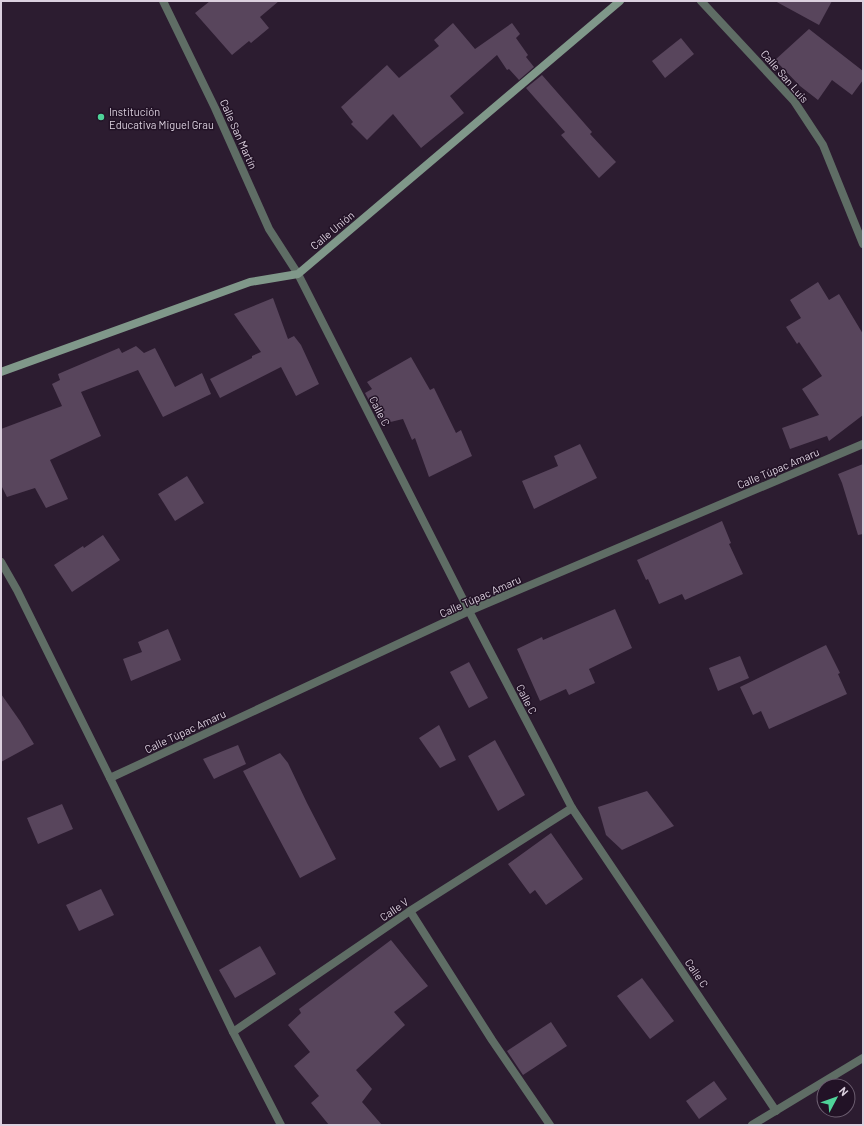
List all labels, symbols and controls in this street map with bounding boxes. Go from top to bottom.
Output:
street label: Calle San Luis [759,47,811,105]
street label: Calle San Martín [218,97,260,171]
place label: Institución Educativa Miguel Grau [109,105,214,131]
marker: Institución Educativa Miguel Grau [96,112,106,122]
street label: Calle Unión [308,208,357,252]
street label: Calle C [367,394,393,428]
street label: Calle Túpac Amaru [735,445,821,491]
street label: Calle Túpac Amaru [437,572,523,620]
street label: Calle C [514,682,540,716]
street label: Calle Túpac Amaru [142,706,228,755]
street label: Calle V [377,894,411,923]
street label: Calle C [683,956,711,990]
north arrow [816,1078,856,1118]
text: N [837,1084,851,1098]

